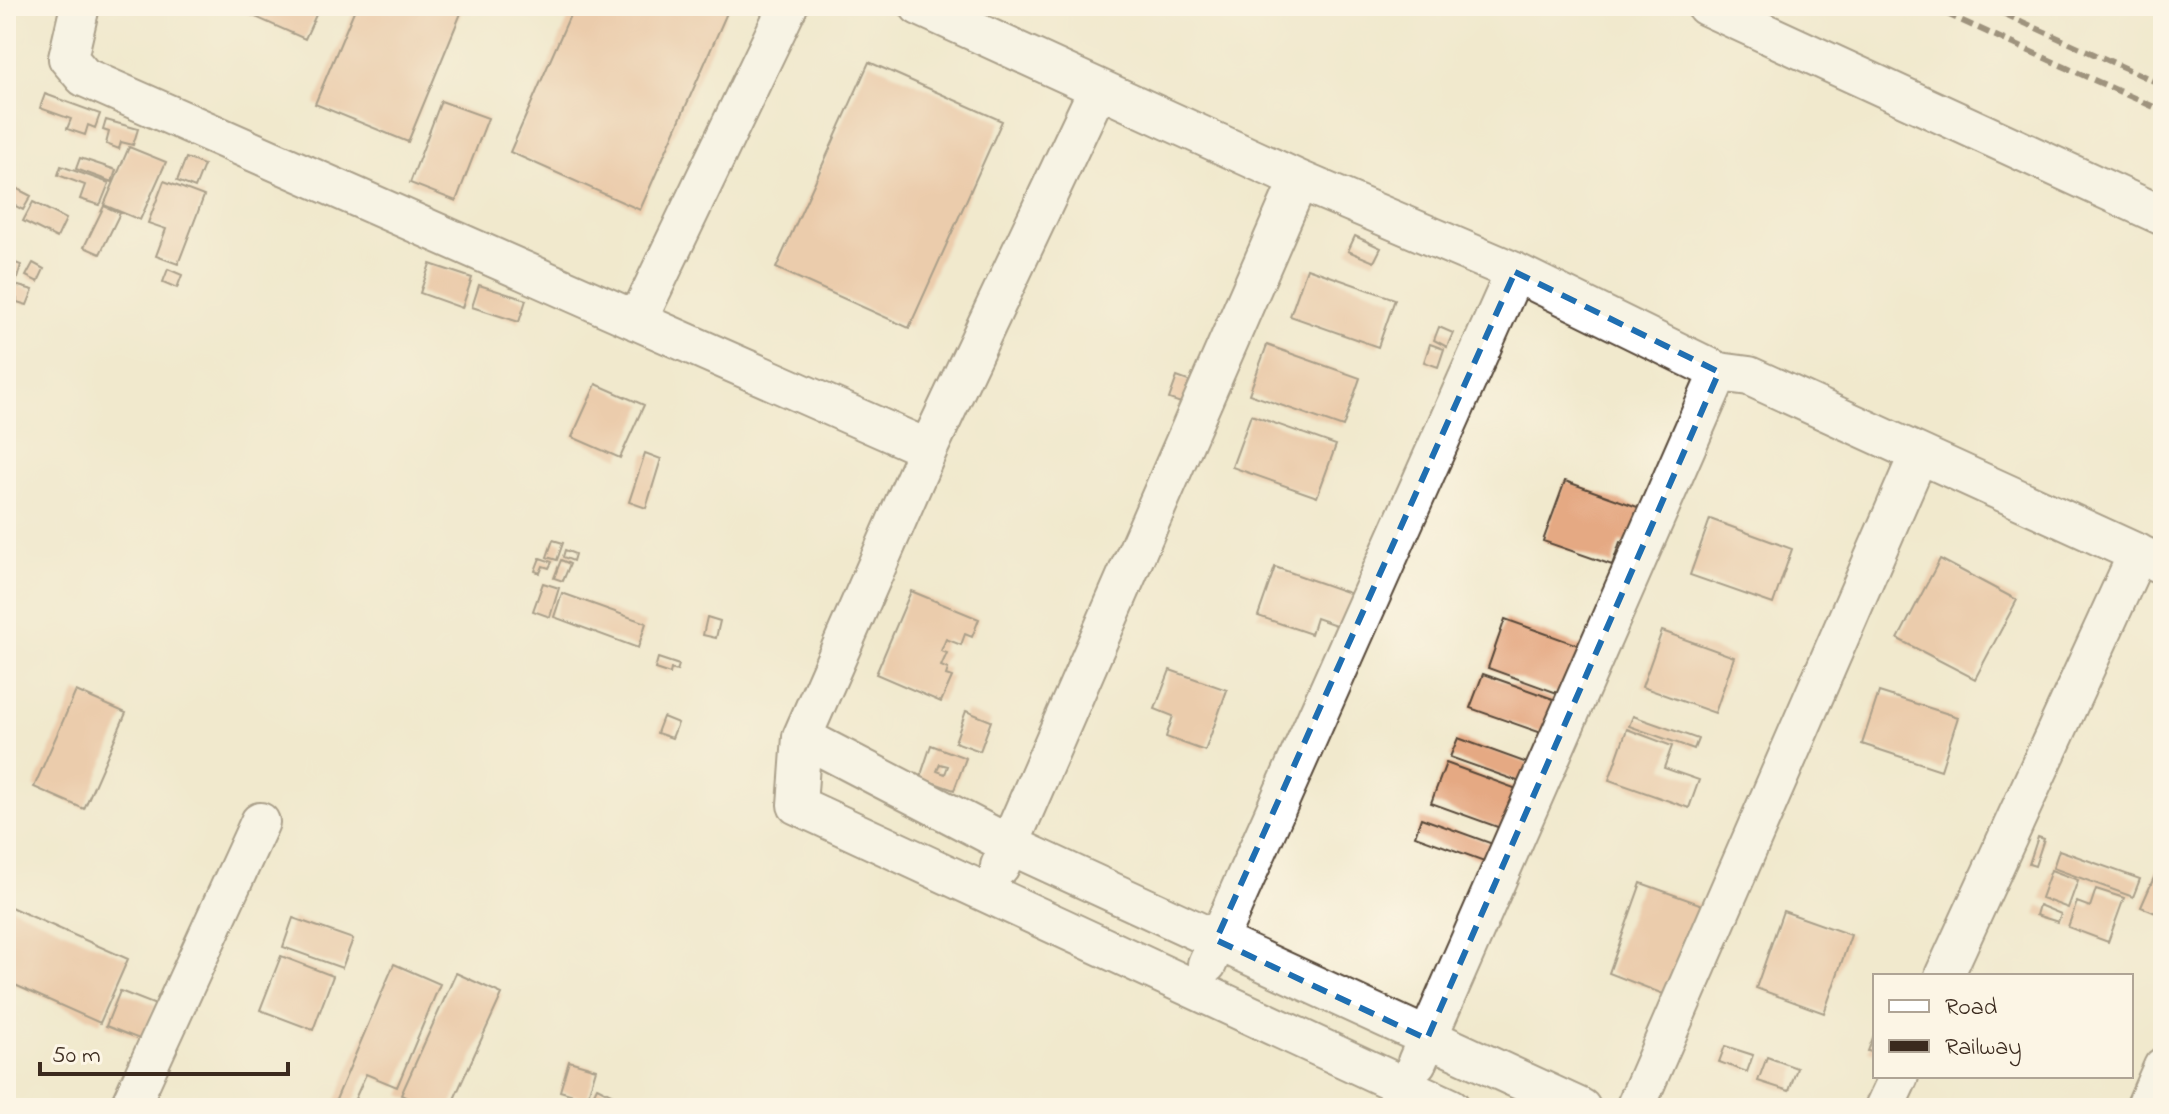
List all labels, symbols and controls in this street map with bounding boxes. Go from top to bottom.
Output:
legend [1873,974,2133,1078]
text: Road [1945,991,1998,1026]
scale bar [40,1026,288,1076]
text: Railway [1945,1031,2022,1067]
text: 50 m [52,1039,101,1074]

